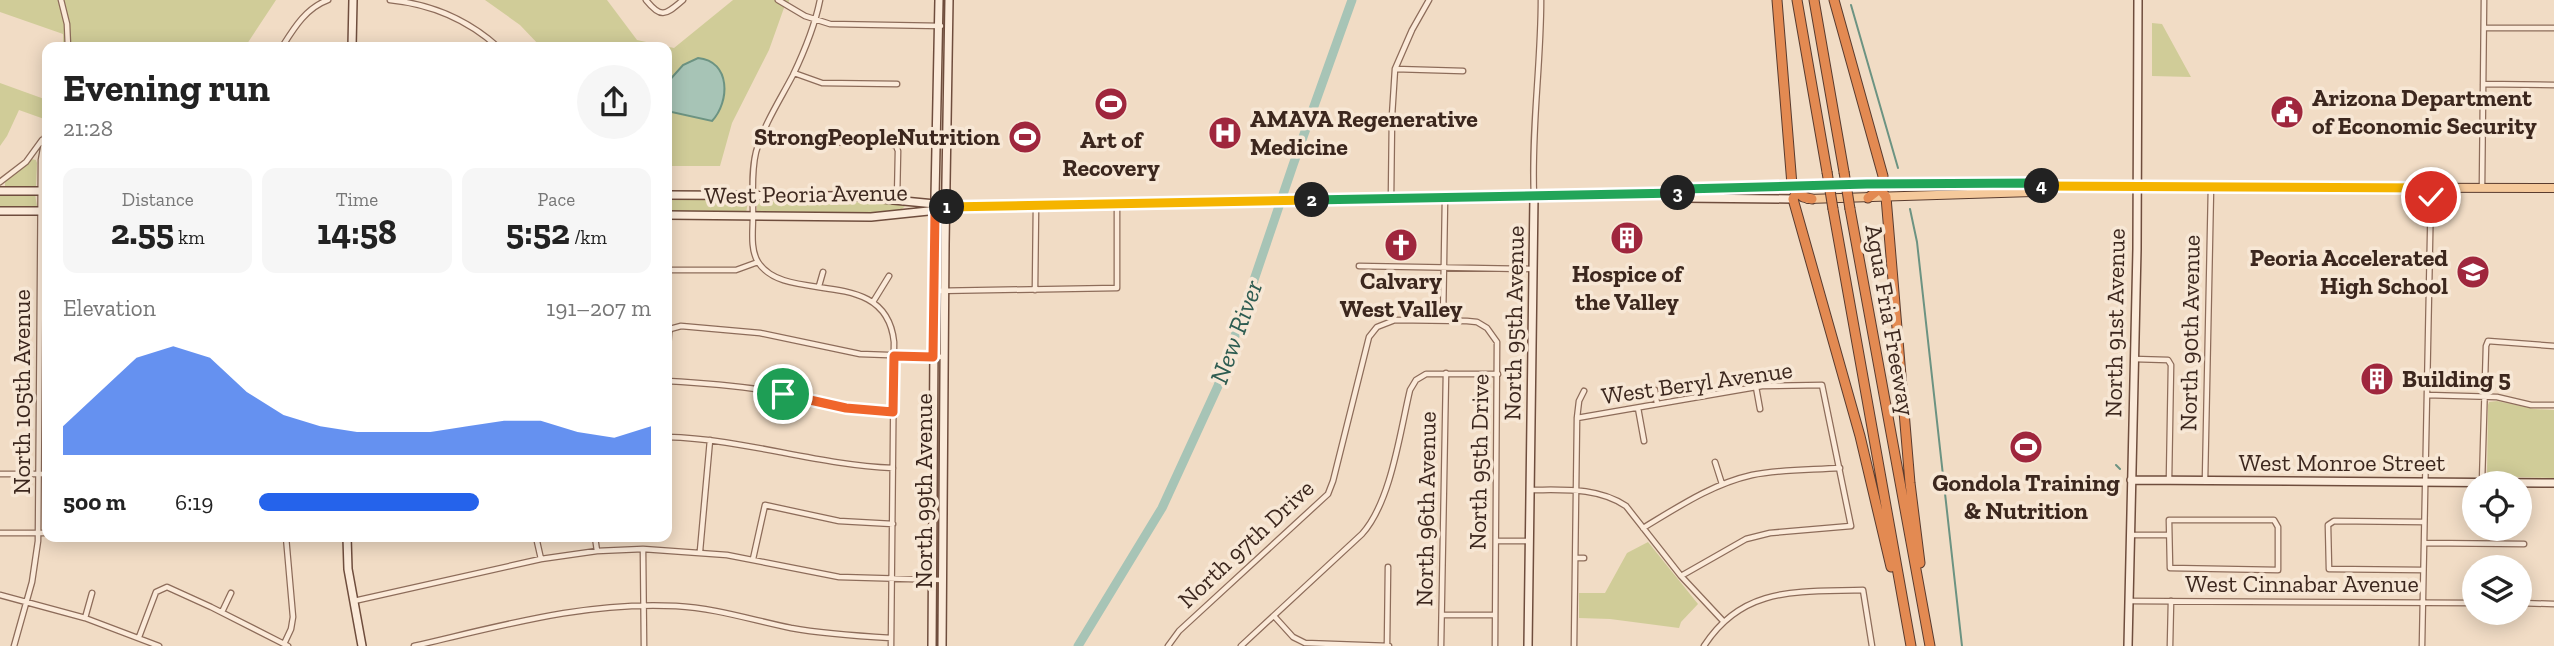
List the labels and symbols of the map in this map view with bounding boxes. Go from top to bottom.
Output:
place label: Arizona Department of Economic Security [2312,83,2537,140]
sports icon: Art of Recovery [1092,85,1130,123]
public building icon: Arizona Department of Economic Security [2268,93,2306,131]
place label: AMAVA Regenerative Medicine [1250,104,1478,161]
hospital icon: AMAVA Regenerative Medicine [1206,114,1244,152]
sports icon: StrongPeopleNutrition [1006,118,1044,156]
place label: StrongPeopleNutrition [754,122,1000,151]
place label: Art of Recovery [1062,125,1160,182]
pin [2401,167,2461,227]
pin: 4 [2024,168,2060,204]
pin: 3 [1660,176,1696,210]
street label: West Peoria Avenue [704,177,908,210]
pin: 2 [1294,182,1330,218]
pin: 1 [930,190,964,224]
building icon: Hospice of the Valley [1608,219,1646,257]
street label: Agua Fria Freeway [1859,222,1922,419]
street label: North 95th Avenue [1497,225,1530,421]
church icon: Calvary West Valley [1382,226,1420,264]
street label: North 91st Avenue [2098,228,2131,418]
street label: North 90th Avenue [2173,234,2206,432]
place label: Peoria Accelerated High School [2250,243,2448,300]
school or university icon: Peoria Accelerated High School [2454,253,2492,291]
place label: Hospice of the Valley [1572,259,1685,316]
place label: Calvary West Valley [1340,266,1463,323]
water label: New River [1203,276,1270,388]
street label: North 105th Avenue [7,289,36,495]
street label: West Beryl Avenue [1600,355,1794,410]
building icon: Building 5 [2358,360,2396,398]
pin [753,364,813,424]
place label: Building 5 [2402,364,2511,393]
street label: North 95th Drive [1462,374,1495,550]
street label: North 99th Avenue [909,393,938,589]
street label: North 96th Avenue [1409,411,1442,607]
sports icon: Gondola Training & Nutrition [2007,428,2045,466]
street label: West Monroe Street [2239,448,2445,477]
place label: Gondola Training & Nutrition [1932,468,2120,525]
street label: North 97th Drive [1172,473,1320,614]
street label: West Cinnabar Avenue [2185,569,2419,598]

